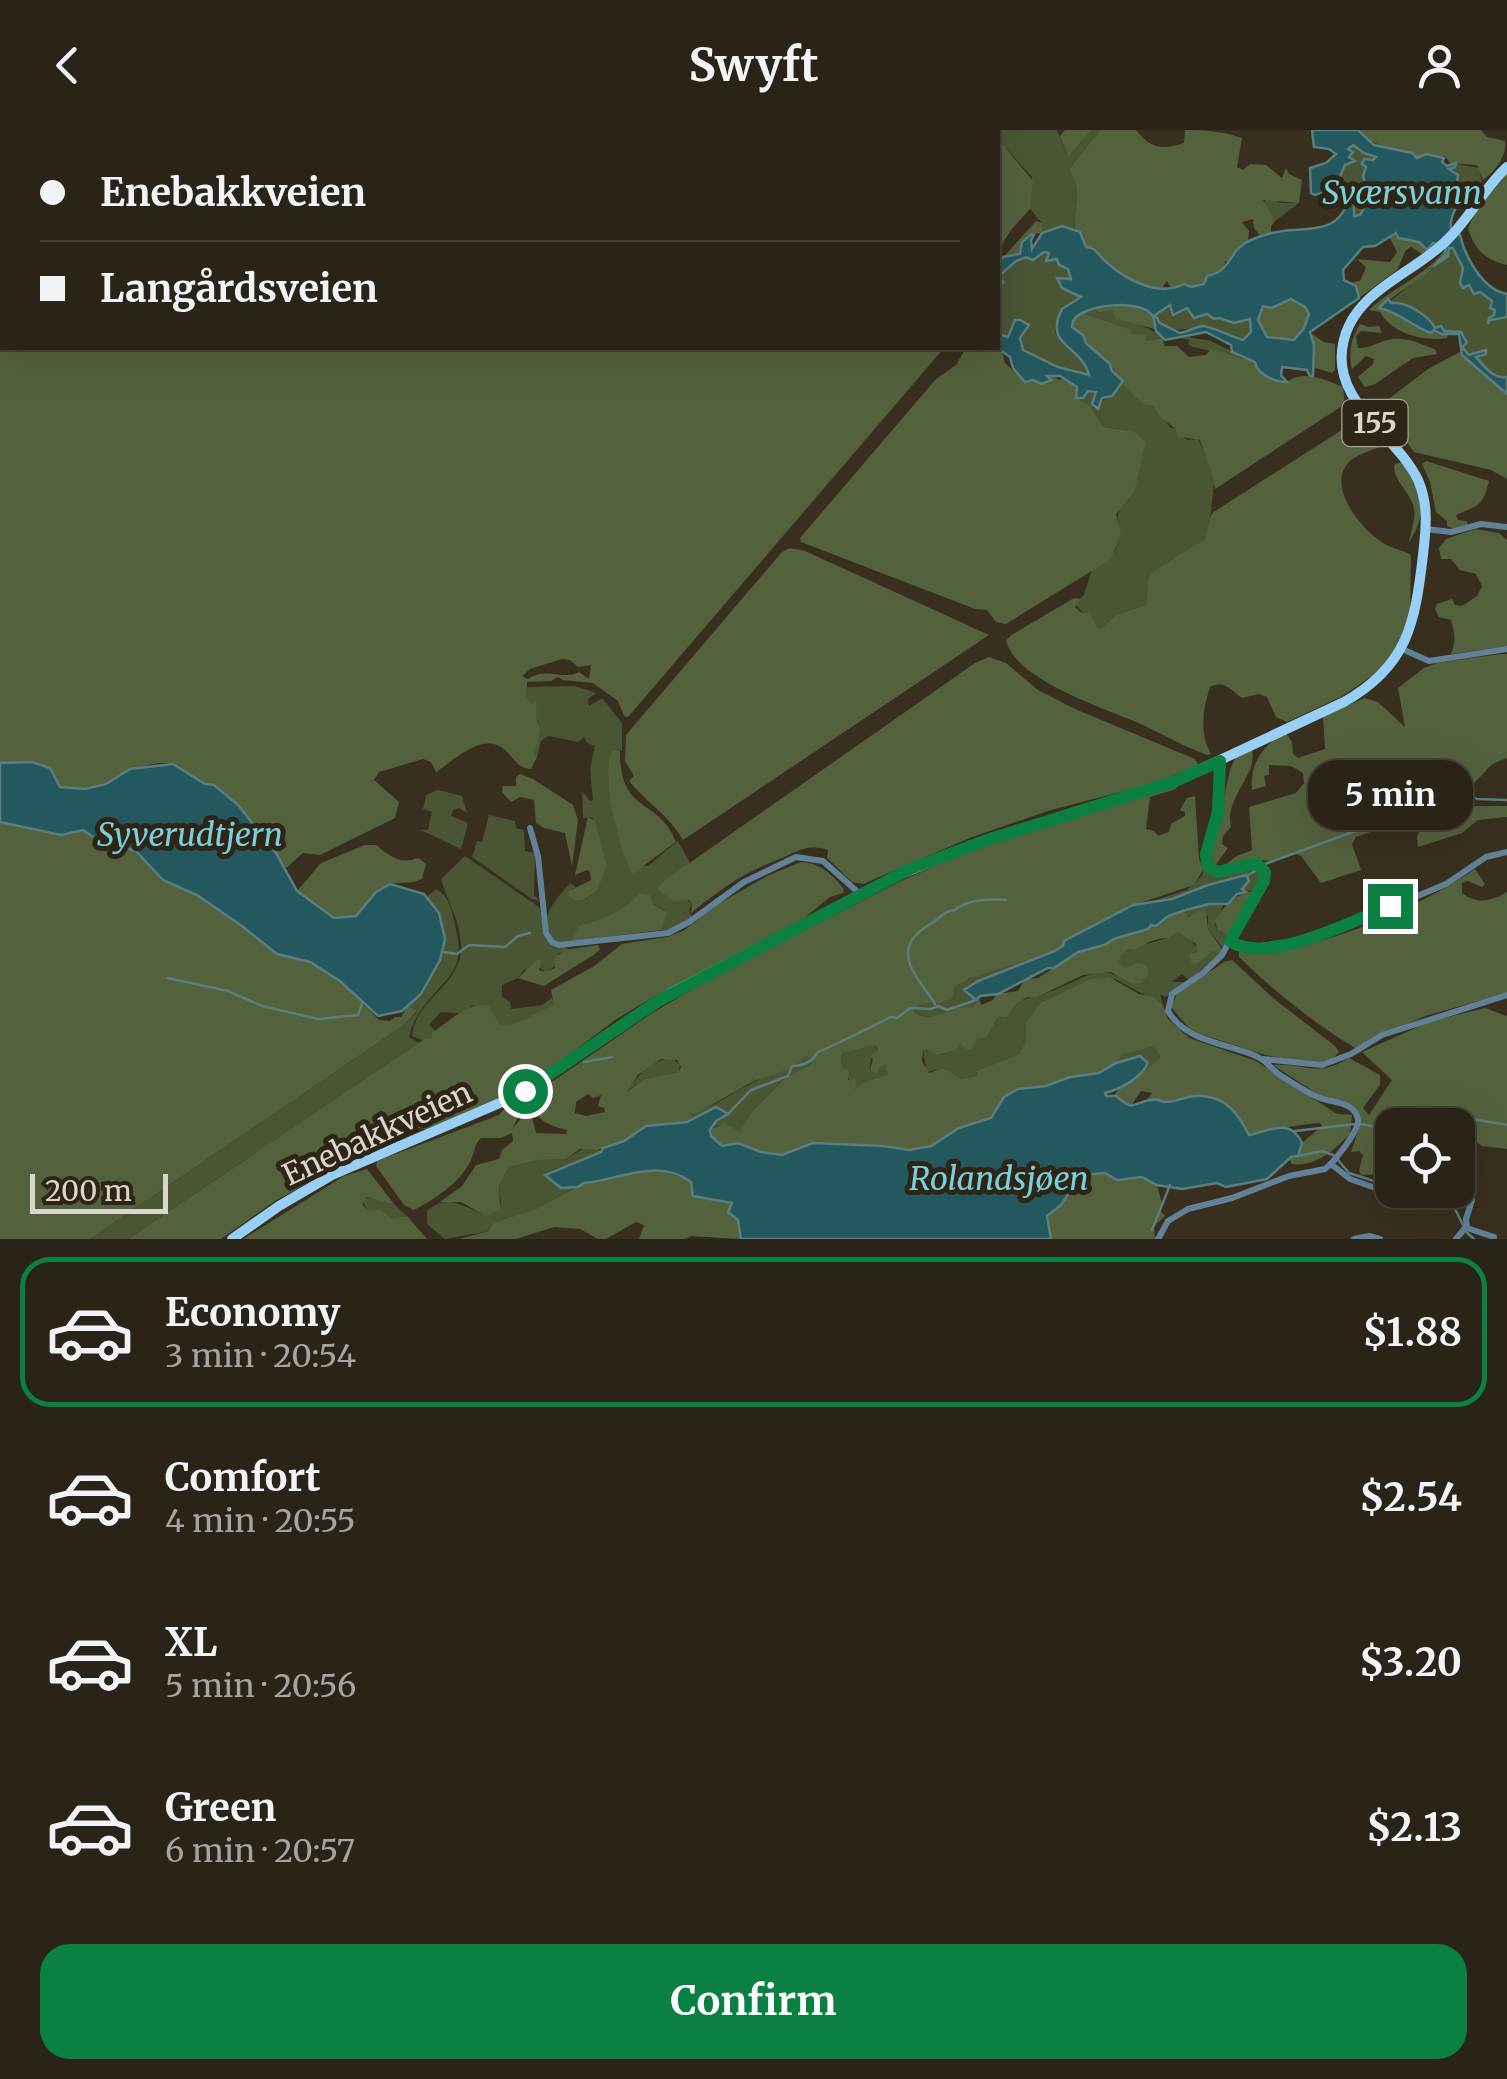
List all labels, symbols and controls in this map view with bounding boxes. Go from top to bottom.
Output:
text: Swyft [688,37,819,93]
icon: back [40,38,95,93]
icon: person [1412,38,1467,93]
text: Enebakkveien [100,169,366,216]
water label: Sværsvann [1322,173,1482,213]
text: Langårdsveien [100,265,378,312]
road number: 155 [1342,400,1408,446]
callout: 5 min [1308,761,1472,831]
text: 5 min [1345,775,1436,815]
water label: Syverudtjern [97,815,283,855]
route end [1368,884,1413,929]
route start [503,1069,548,1114]
street label: Enebakkveien [276,1073,478,1193]
map controls [1375,1108,1475,1208]
button: locate [1375,1108,1475,1208]
water label: Rolandsjøen [909,1159,1089,1199]
scale bar [30,1169,168,1214]
text: 200 m [45,1173,132,1209]
icon: car [45,1287,135,1377]
text: Economy [165,1289,340,1336]
text: $1.88 [1363,1309,1462,1356]
text: 3 min · 20:54 [165,1336,356,1376]
icon: car [45,1452,135,1542]
text: Comfort [165,1454,321,1501]
text: $2.54 [1359,1474,1462,1521]
text: 4 min · 20:55 [165,1501,355,1541]
icon: car [45,1617,135,1707]
text: XL [165,1619,217,1666]
text: $3.20 [1359,1639,1462,1686]
text: 5 min · 20:56 [165,1666,356,1706]
icon: car [45,1782,135,1872]
text: Green [165,1784,276,1831]
text: $2.13 [1366,1804,1462,1851]
text: 6 min · 20:57 [165,1831,355,1871]
button: Confirm [40,1944,1467,2059]

